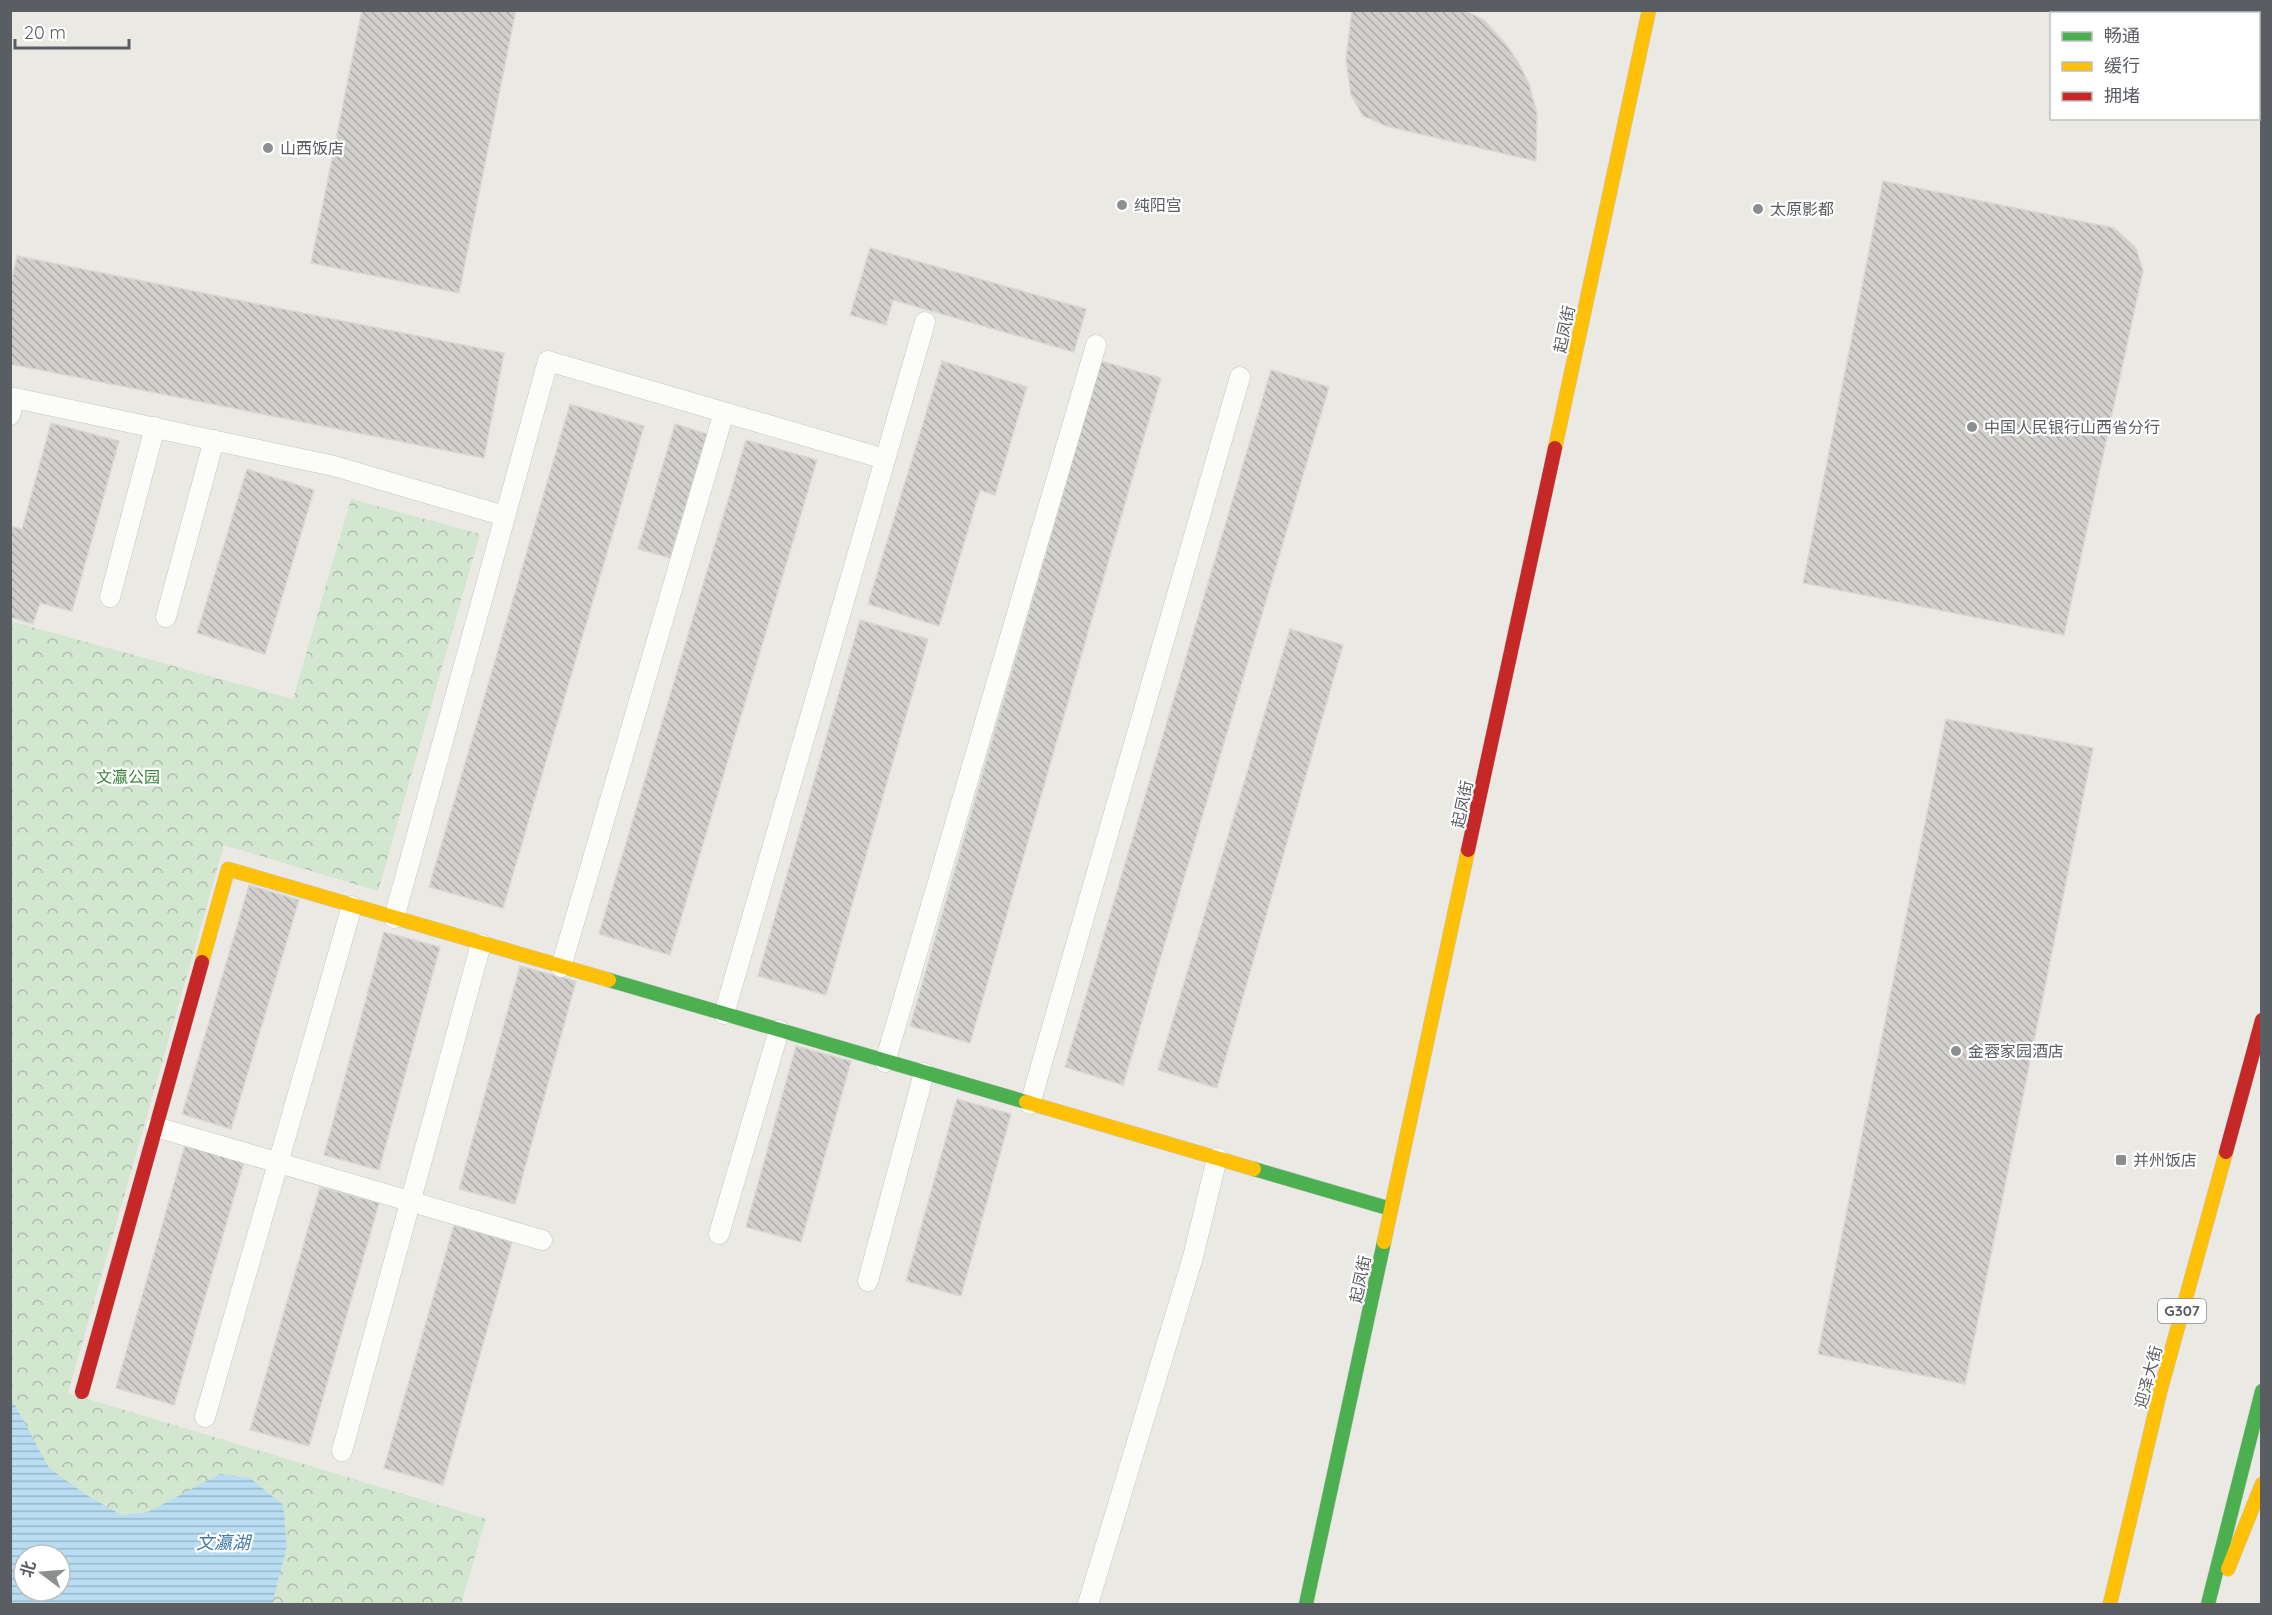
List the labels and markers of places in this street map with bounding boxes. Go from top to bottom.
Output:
place label: 山西饭店 [280,138,344,158]
marker: 山西饭店 [261,141,275,155]
place label: 纯阳宫 [1134,195,1182,215]
marker: 纯阳宫 [1115,198,1129,212]
place label: 太原影都 [1770,199,1834,219]
marker: 太原影都 [1751,202,1765,216]
place label: 中国人民银行山西省分行 [1984,417,2160,437]
marker: 中国人民银行山西省分行 [1965,420,1979,434]
place label: 金蓉家园酒店 [1968,1041,2064,1061]
marker: 金蓉家园酒店 [1949,1044,1963,1058]
place label: 并州饭店 [2133,1150,2197,1170]
marker: 并州饭店 [2114,1153,2128,1167]

